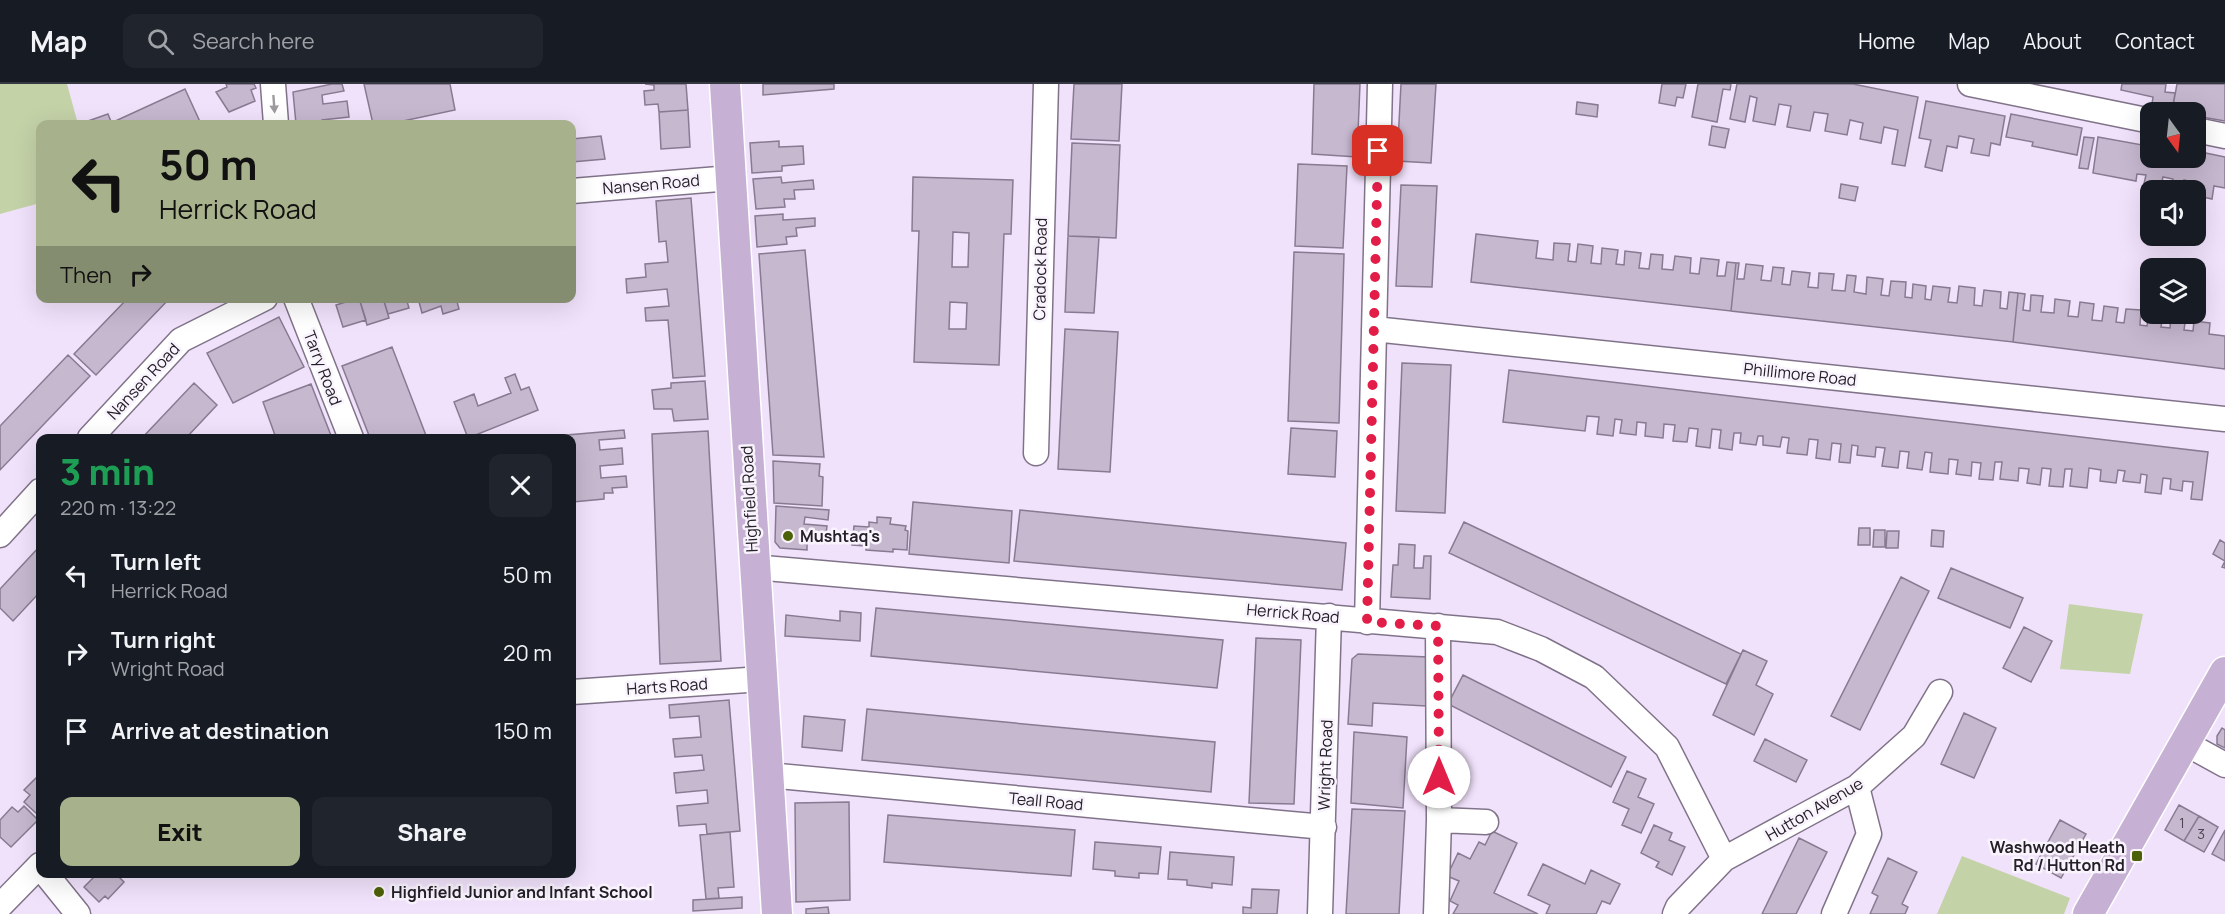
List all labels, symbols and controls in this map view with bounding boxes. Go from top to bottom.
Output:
search box [123,14,543,68]
text: Map [30,22,87,60]
icon: search [144,25,177,58]
text: Search here [192,26,315,56]
text: Home [1858,27,1915,55]
text: Map [1948,27,1990,55]
text: About [2023,27,2082,55]
text: Contact [2115,27,2195,55]
one-way arrow [270,95,279,114]
north arrow [2140,102,2206,168]
map controls [2140,102,2206,324]
pin [1352,125,1403,176]
icon: arrive [1361,134,1394,167]
text: 50 m [159,135,257,193]
icon: left [60,144,138,222]
street label: Nansen Road [601,169,701,199]
button: sound [2140,180,2206,246]
text: Herrick Road [159,190,317,227]
street label: Cradock Road [1028,217,1052,321]
icon: right [124,258,157,291]
button: layers [2140,258,2206,324]
text: Then [60,260,112,290]
street label: Tarry Road [299,328,347,408]
street label: Nansen Road [102,338,184,424]
street label: Phillimore Road [1743,357,1857,391]
street label: Highfield Road [735,445,763,553]
text: 3 min [60,447,155,496]
button: close [489,454,552,517]
text: 220 m · 13:22 [60,494,176,521]
place label: Mushtaq's [800,525,880,547]
marker: Mushtaq's [781,529,795,543]
text: Turn left [111,547,201,577]
icon: left [60,559,93,592]
text: 50 m [503,560,552,590]
text: Herrick Road [111,577,228,604]
street label: Herrick Road [1245,598,1341,628]
text: Turn right [111,625,216,655]
icon: right [60,637,93,670]
text: 20 m [503,638,552,668]
text: Wright Road [111,655,225,682]
street label: Harts Road [626,672,708,700]
icon: arrive [60,715,93,748]
text: Arrive at destination [111,716,329,746]
text: 150 m [494,716,552,746]
street label: Wright Road [1312,719,1338,811]
position arrow [1407,745,1471,809]
street label: Hutton Avenue [1761,772,1867,846]
street label: Teall Road [1008,787,1084,815]
button: Exit [60,797,300,866]
button: Share [312,797,552,866]
house number: 1 [2179,813,2185,832]
house number: 3 [2197,824,2205,843]
place label: Washwood Heath Rd / Hutton Rd [1990,836,2125,876]
marker: Washwood Heath Rd / Hutton Rd [2130,849,2144,863]
place label: Highfield Junior and Infant School [391,881,653,903]
marker: Highfield Junior and Infant School [372,885,386,899]

